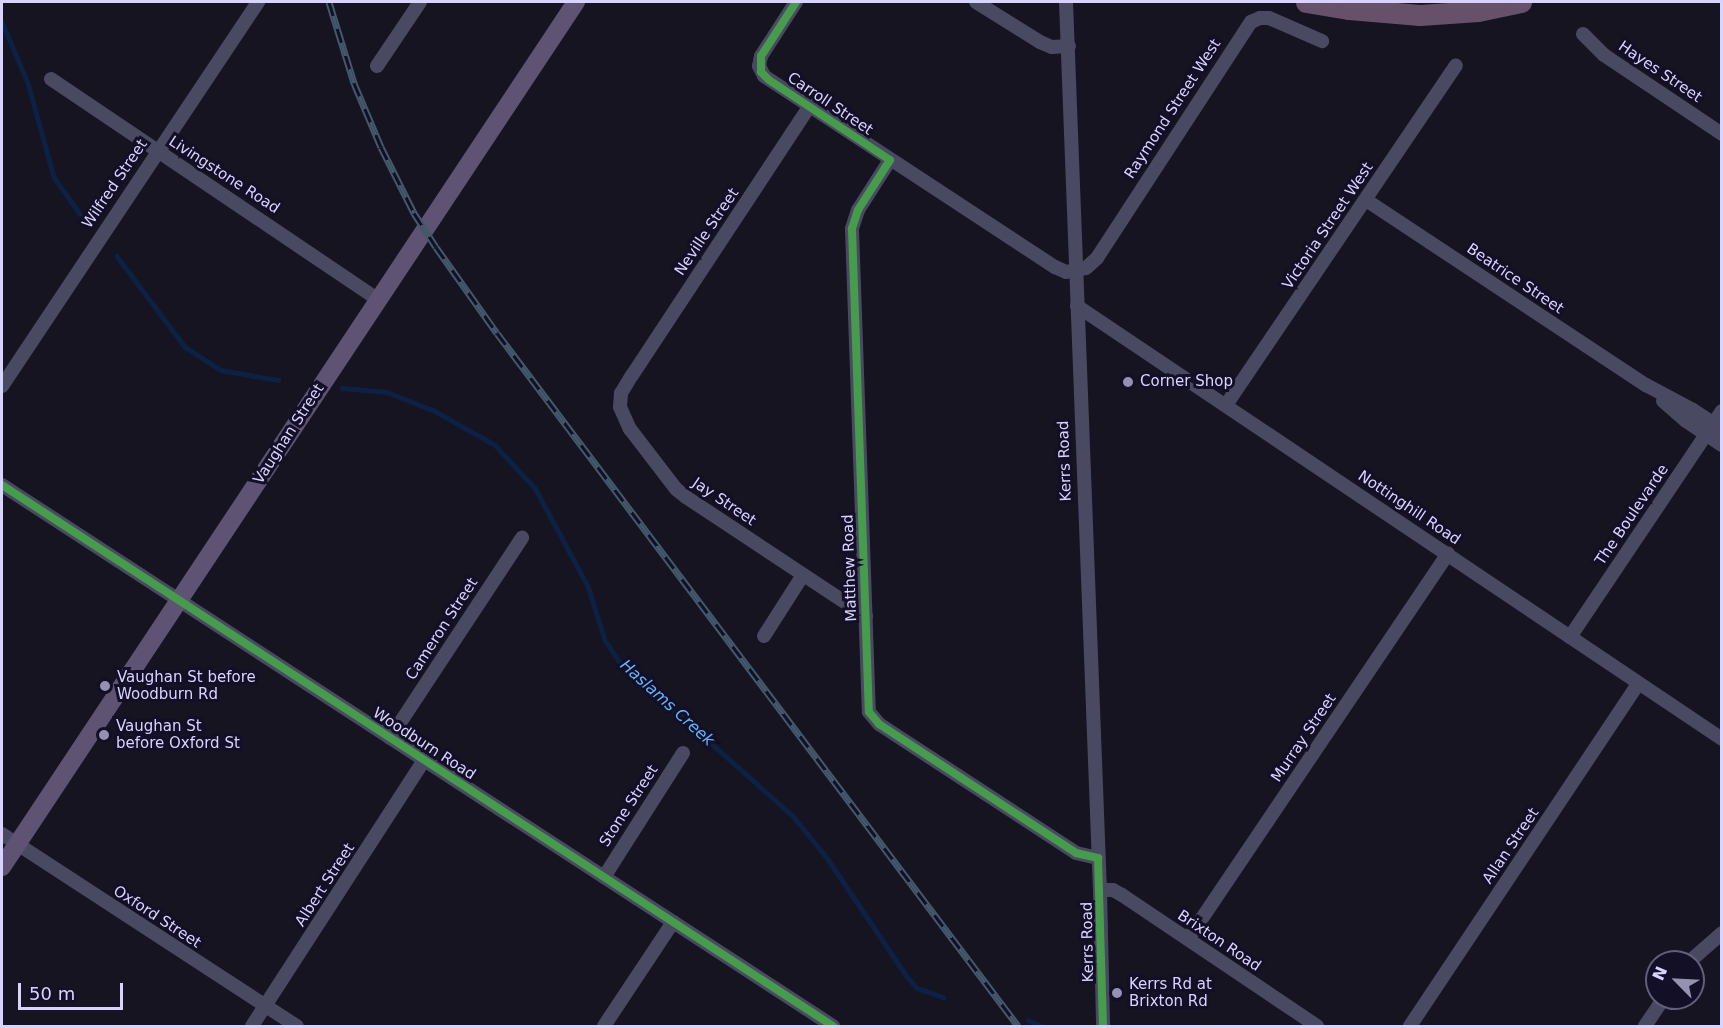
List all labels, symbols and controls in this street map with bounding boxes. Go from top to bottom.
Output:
street label: Raymond Street West [1121,36,1225,182]
street label: Hayes Street [1615,37,1705,107]
street label: Carroll Street [784,69,876,139]
street label: Livingstone Road [165,132,283,218]
street label: Wilfred Street [79,136,151,232]
street label: Victoria Street West [1279,159,1377,293]
street label: Neville Street [671,185,743,279]
street label: Beatrice Street [1463,240,1567,318]
place label: Corner Shop [1140,373,1233,391]
marker: Corner Shop [1121,375,1135,389]
street label: Vaughan Street [250,381,328,487]
street label: Kerrs Road [1055,420,1075,502]
street label: The Boulevarde [1592,461,1672,569]
street label: Nottinghill Road [1354,467,1464,549]
street label: Jay Street [689,474,759,530]
street label: Matthew Road [839,514,861,622]
street label: Cameron Street [402,574,482,684]
water label: Haslams Creek [616,656,718,750]
place label: Vaughan St before Woodburn Rd [117,668,256,703]
marker: Vaughan St before Woodburn Rd [98,679,112,693]
street label: Murray Street [1268,690,1340,786]
street label: Woodburn Road [369,704,479,784]
place label: Vaughan St before Oxford St [116,717,240,752]
marker: Vaughan St before Oxford St [97,728,111,742]
street label: Stone Street [596,762,662,850]
street label: Allan Street [1479,805,1543,887]
street label: Albert Street [291,840,359,930]
street label: Oxford Street [110,882,204,952]
street label: Kerrs Road [1078,902,1098,982]
street label: Brixton Road [1174,907,1264,975]
north arrow [1645,950,1705,1010]
text: N [1649,963,1671,983]
scale bar [21,971,126,1009]
place label: Kerrs Rd at Brixton Rd [1129,975,1212,1010]
text: 50 m [29,983,75,1004]
marker: Kerrs Rd at Brixton Rd [1110,986,1124,1000]

